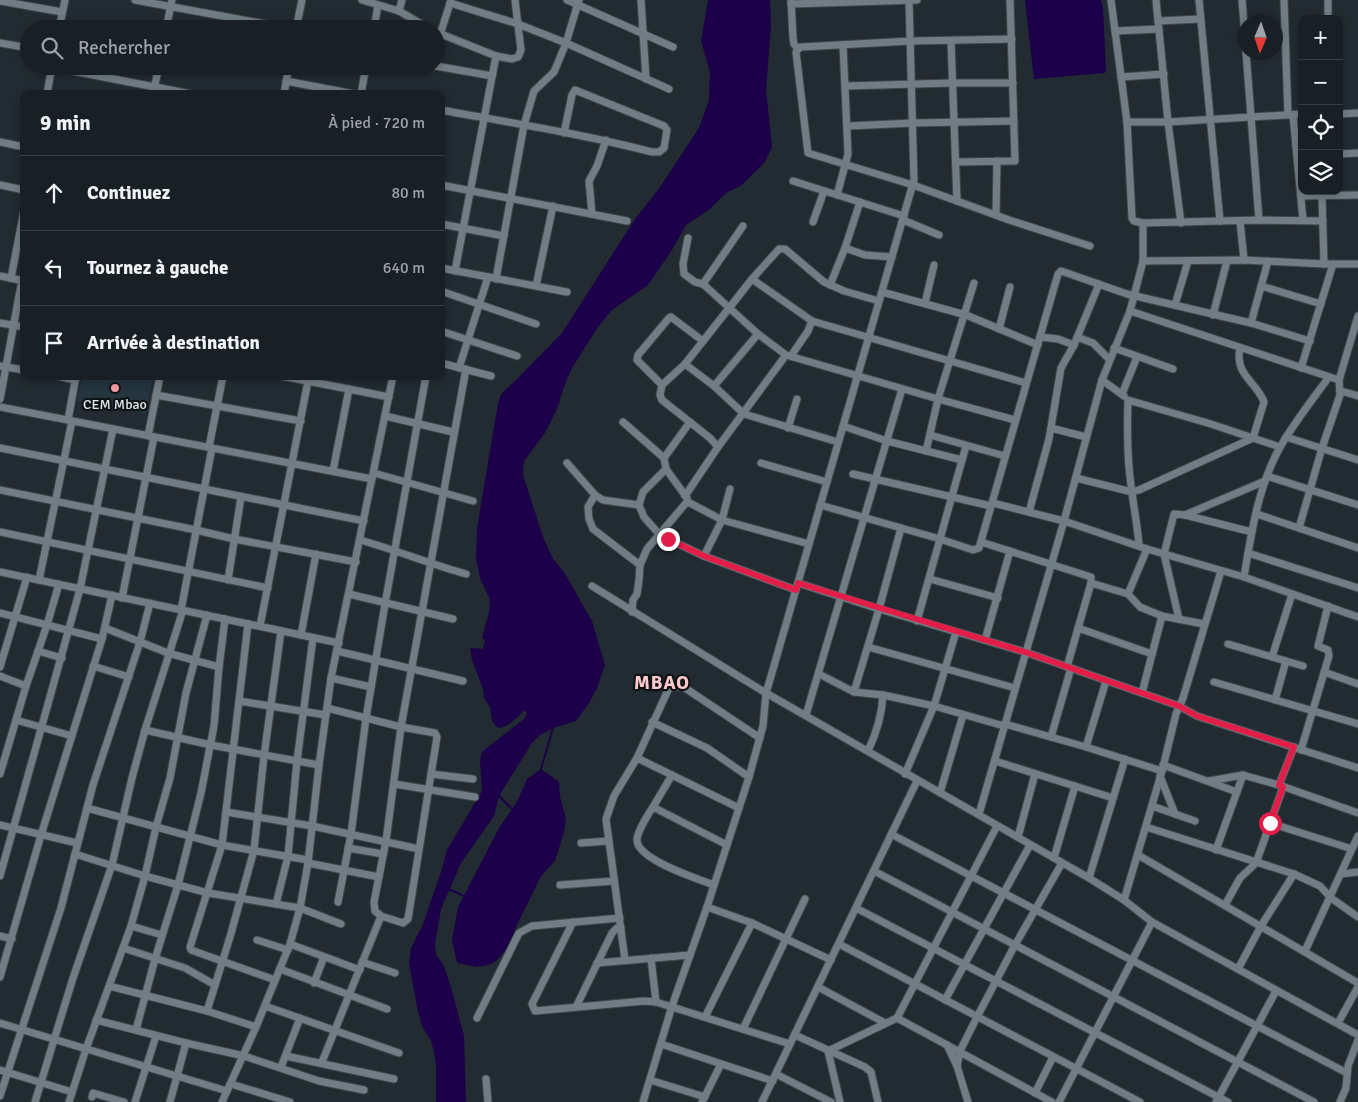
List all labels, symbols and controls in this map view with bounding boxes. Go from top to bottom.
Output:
north arrow [1238,15,1283,60]
map controls [1298,15,1343,195]
button: + [1298,15,1343,60]
search box [20,20,445,75]
icon: search [38,34,66,62]
text: Rechercher [78,36,170,60]
button: − [1298,60,1343,105]
button: locate [1298,105,1343,150]
text: 9 min [40,110,91,136]
text: À pied · 720 m [328,113,425,133]
button: layers [1298,150,1343,195]
icon: ahead [40,179,68,207]
text: Continuez [87,181,170,205]
text: 80 m [391,183,425,203]
icon: left [40,254,68,282]
text: Tournez à gauche [87,256,228,280]
text: 640 m [383,258,425,278]
icon: arrive [40,329,68,357]
text: Arrivée à destination [87,331,260,355]
marker: CEM Mbao [109,382,121,394]
place label: CEM Mbao [83,396,147,413]
route end [657,528,680,551]
district label: MBAO [634,671,690,695]
route start [1259,812,1282,835]

